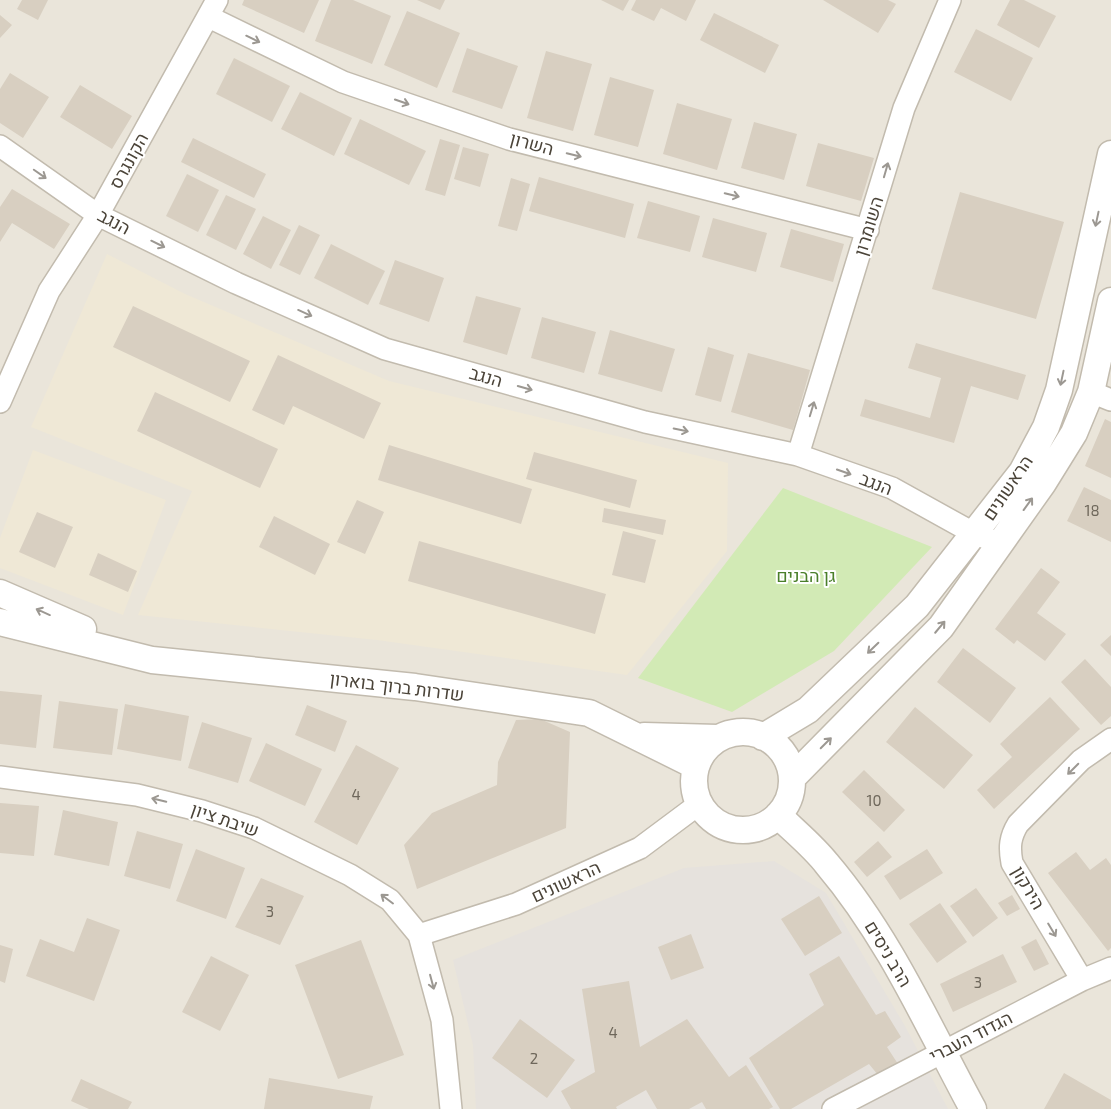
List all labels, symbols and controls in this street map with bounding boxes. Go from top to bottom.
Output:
one-way arrow [245,34,260,44]
one-way arrow [394,98,410,108]
street label: השרון [508,127,556,159]
street label: הקונגרס [104,129,153,192]
one-way arrow [566,151,582,160]
one-way arrow [881,162,891,178]
one-way arrow [33,169,47,179]
one-way arrow [723,191,739,201]
street label: השומרון [849,193,887,258]
street label: הנגב [94,204,134,239]
one-way arrow [1092,211,1101,227]
one-way arrow [150,240,165,249]
one-way arrow [297,309,312,319]
street label: הנגב [467,361,505,391]
one-way arrow [1057,369,1066,385]
one-way arrow [516,384,532,393]
one-way arrow [808,401,818,417]
one-way arrow [673,426,689,435]
street label: הראשונים [977,451,1037,524]
one-way arrow [836,467,852,477]
street label: הנגב [857,467,896,499]
one-way arrow [1022,498,1033,511]
house number: 18 [1084,501,1100,519]
park label: גן הבנים [776,564,836,586]
one-way arrow [36,607,51,617]
one-way arrow [934,621,946,634]
one-way arrow [867,642,879,654]
street label: שדרות ברוך בוארון [329,667,466,705]
one-way arrow [820,737,832,749]
one-way arrow [1067,763,1079,775]
house number: 4 [351,785,361,803]
house number: 10 [866,791,882,809]
one-way arrow [151,795,167,804]
street label: שיבת ציון [189,797,262,841]
street label: הראשונים [527,855,604,907]
street label: הירקון [1008,862,1050,913]
one-way arrow [380,894,394,904]
house number: 3 [266,902,274,920]
street label: הרב ניסים [861,916,917,991]
one-way arrow [1048,923,1058,937]
one-way arrow [428,973,437,989]
house number: 3 [974,973,982,991]
street label: הגדוד העברי [925,1006,1016,1066]
house number: 4 [608,1023,618,1041]
house number: 2 [530,1049,538,1067]

